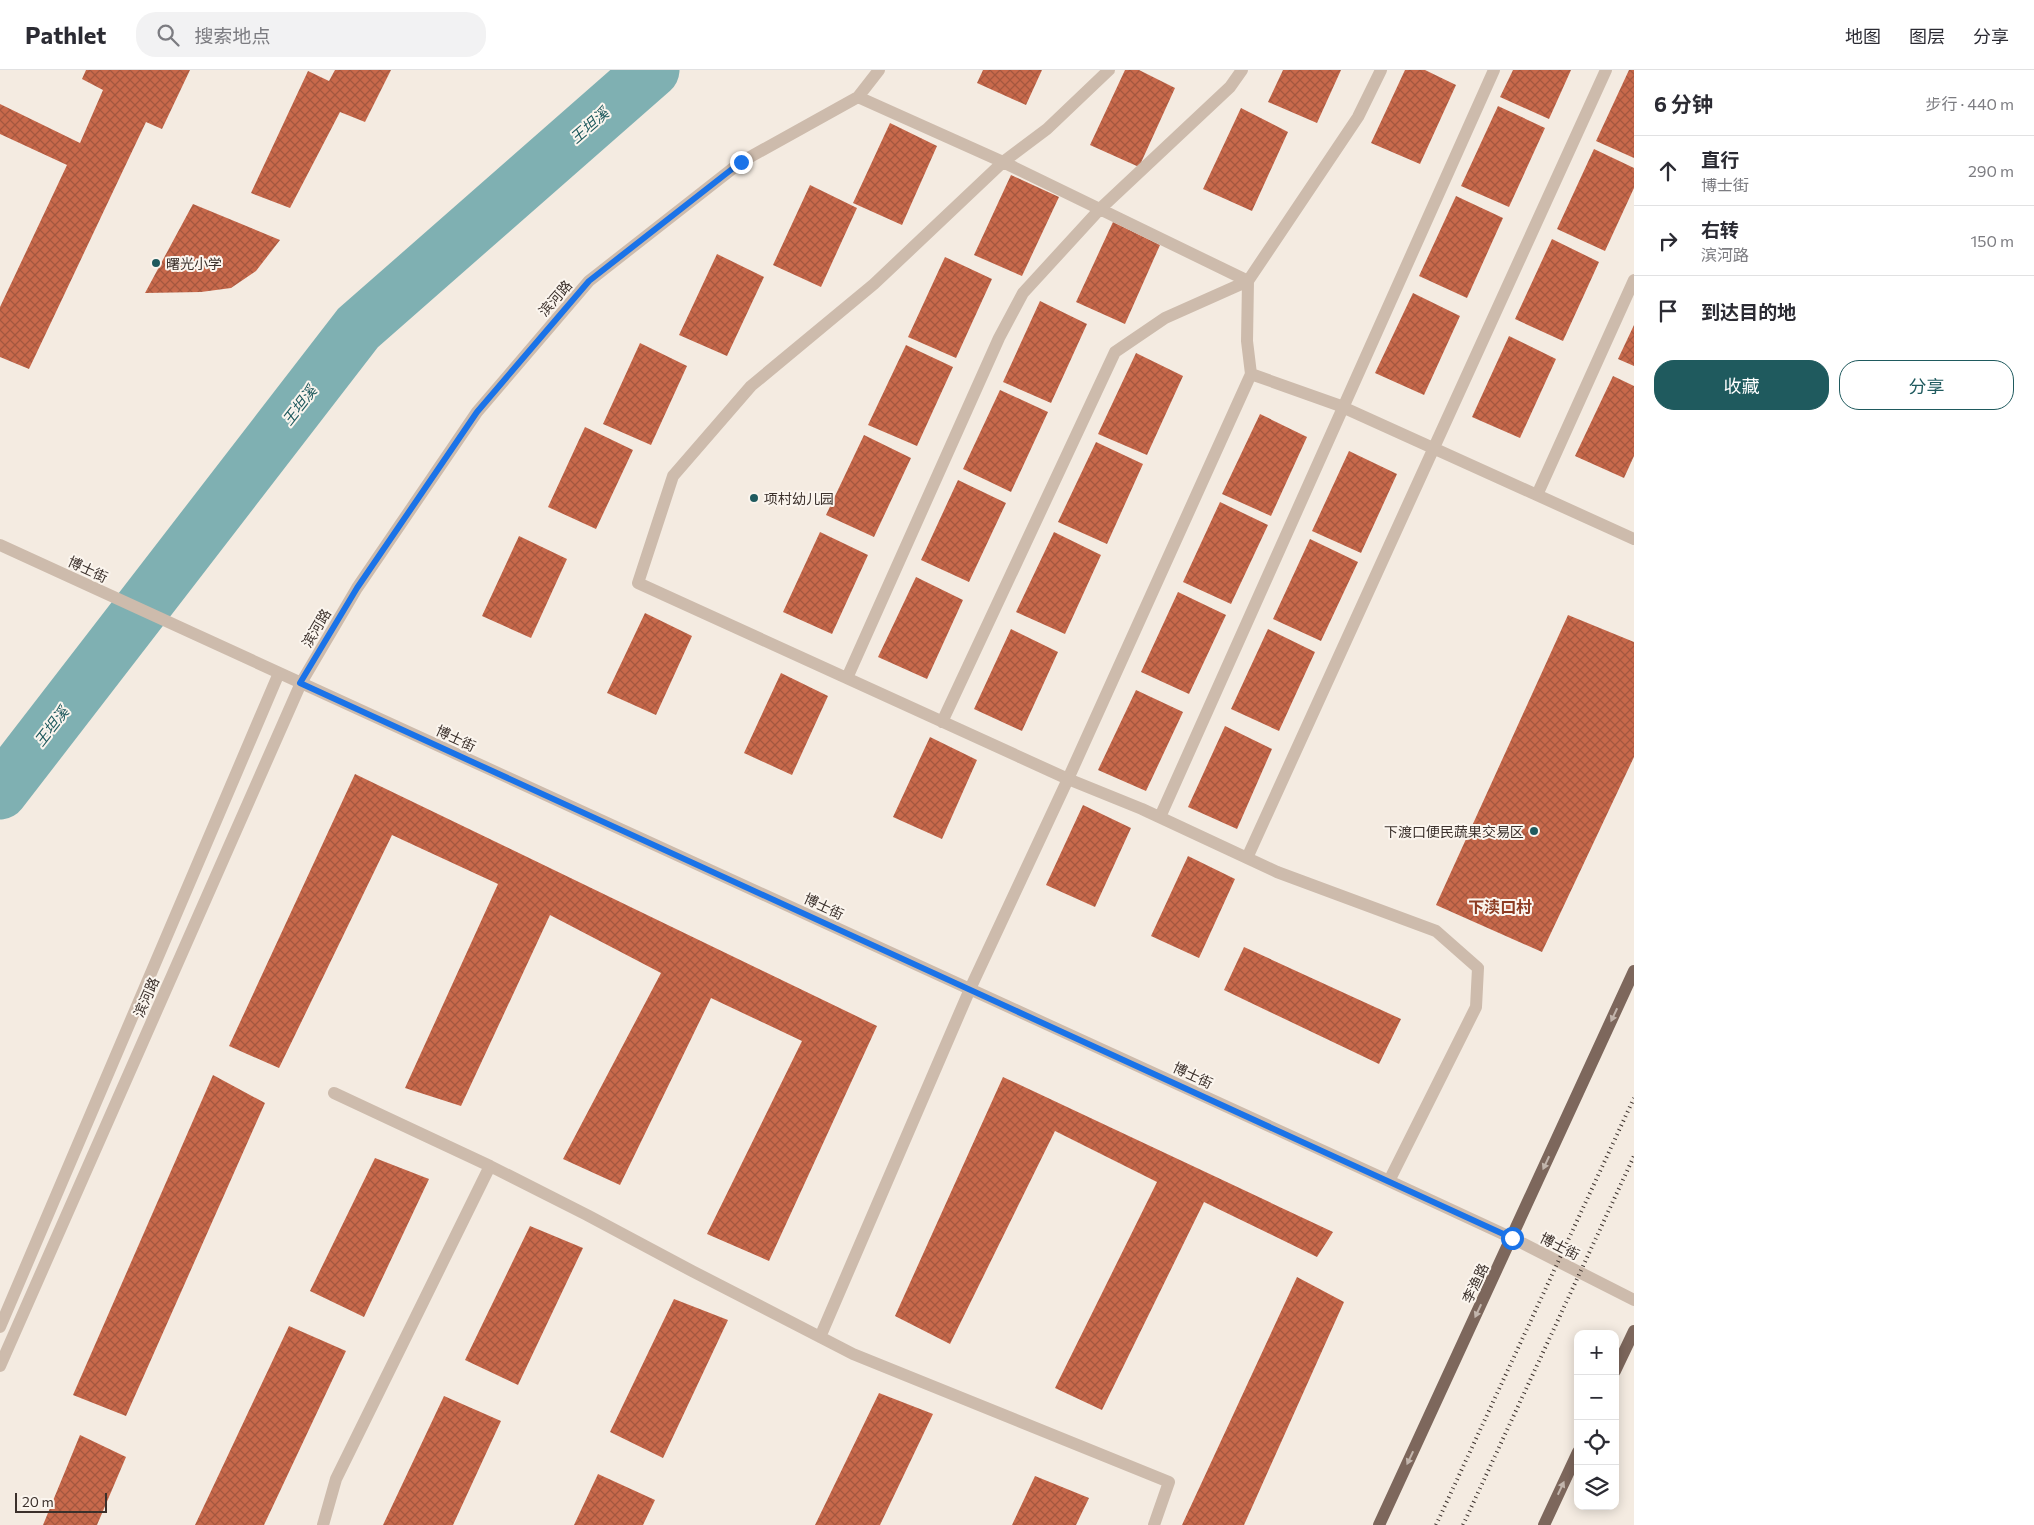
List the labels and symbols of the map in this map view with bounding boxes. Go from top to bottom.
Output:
water label: 王坦溪 [566,102,613,147]
route end [730,151,753,174]
place label: 曙光小学 [166,255,222,272]
marker: 曙光小学 [150,257,162,269]
street label: 滨河路 [535,277,575,319]
water label: 王坦溪 [278,380,321,428]
place label: 项村幼儿园 [764,490,834,507]
marker: 项村幼儿园 [748,492,760,504]
street label: 博士街 [65,552,111,586]
street label: 滨河路 [298,606,334,650]
water label: 王坦溪 [30,701,73,749]
street label: 博士街 [433,721,479,755]
place label: 下渡口便民蔬果交易区 [1384,823,1524,840]
marker: 下渡口便民蔬果交易区 [1528,825,1540,837]
street label: 博士街 [801,889,847,923]
district label: 下渎口村 [1468,897,1532,916]
street label: 滨河路 [130,974,162,1020]
one-way arrow [1609,1008,1617,1022]
street label: 博士街 [1170,1058,1216,1092]
one-way arrow [1542,1156,1550,1170]
route start [1501,1227,1524,1250]
street label: 博士街 [1537,1229,1583,1263]
street label: 李渔路 [1458,1260,1492,1306]
one-way arrow [1474,1303,1483,1318]
one-way arrow [1406,1451,1414,1465]
one-way arrow [1557,1481,1565,1495]
scale bar [15,1490,108,1513]

